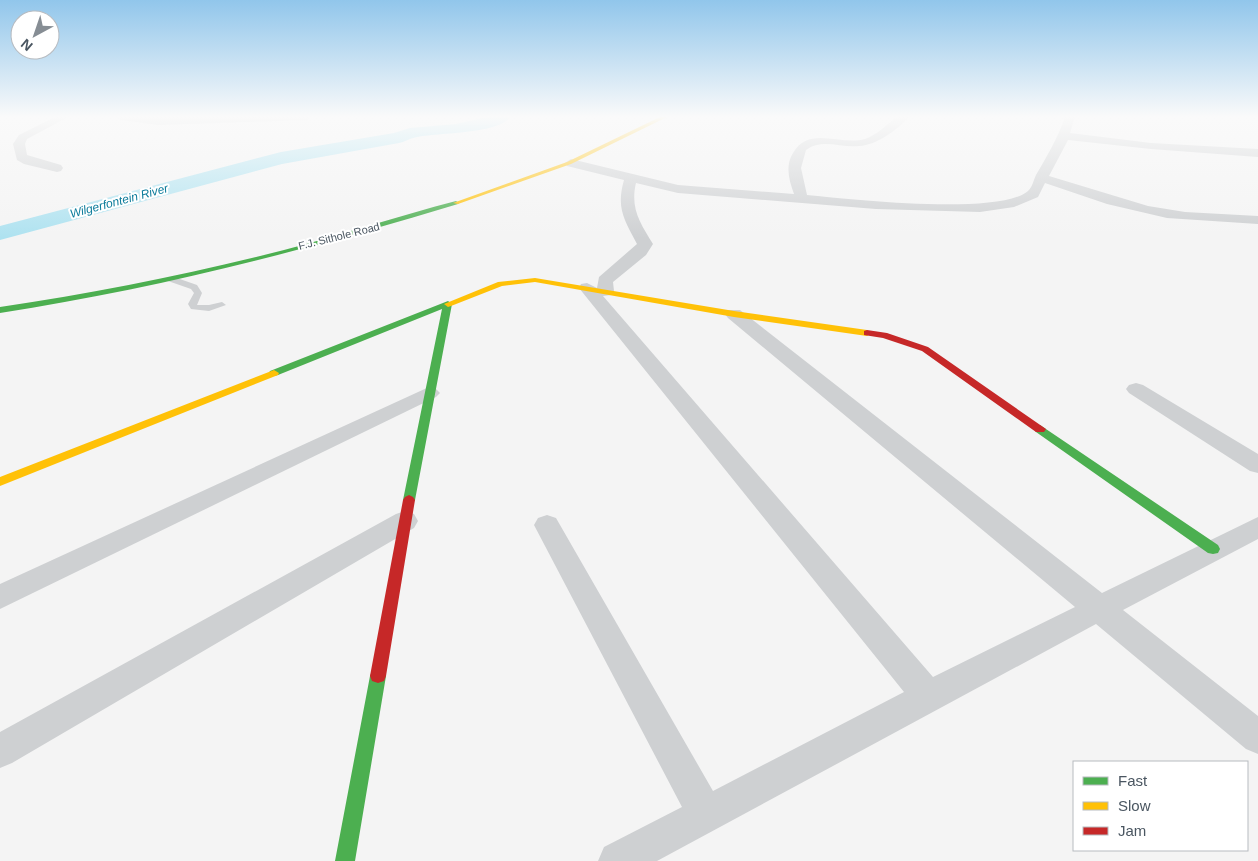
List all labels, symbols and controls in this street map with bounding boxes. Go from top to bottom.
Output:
north arrow [10,10,60,60]
text: N [18,36,36,54]
water label: Wilgerfontein River [68,181,171,221]
street label: F.J. Sithole Road [297,220,381,252]
legend [1073,761,1248,851]
text: Fast [1118,772,1148,789]
text: Slow [1118,797,1151,814]
text: Jam [1118,822,1146,839]

